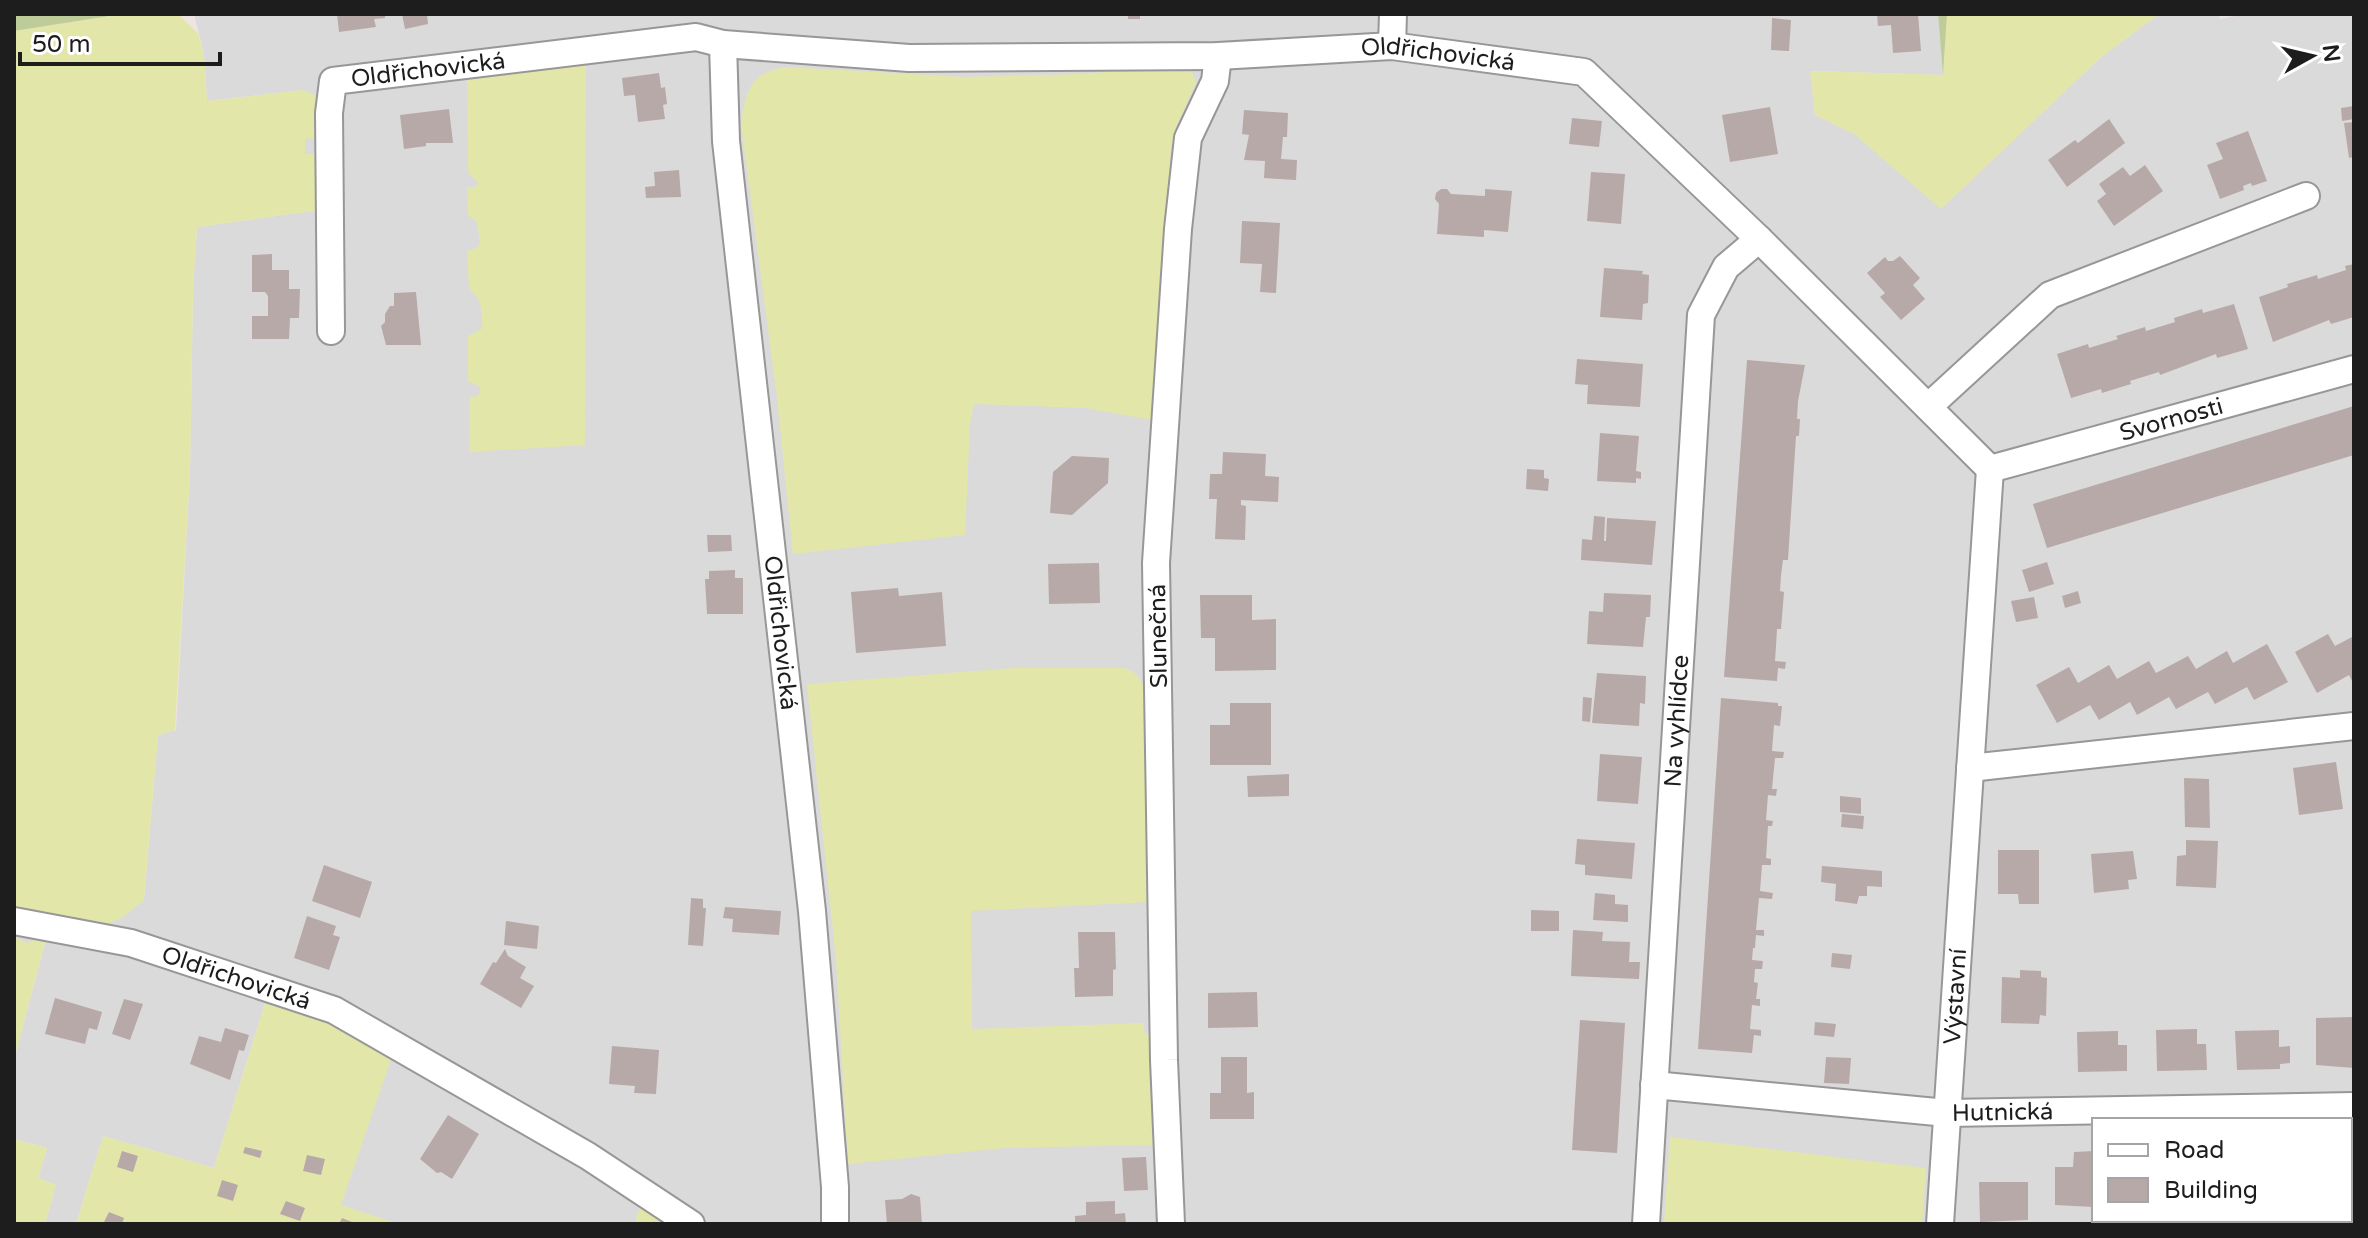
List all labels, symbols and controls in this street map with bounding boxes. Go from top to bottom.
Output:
scale bar [20,16,220,66]
north arrow [2272,16,2352,96]
text: 50 m [32,30,90,59]
street label: Oldřichovická [1360,31,1517,78]
text: N [2317,43,2345,64]
street label: Oldřichovická [349,46,507,94]
street label: Svornosti [2116,392,2226,448]
street label: Oldřichovická [757,554,803,712]
street label: Slunečná [1143,584,1174,688]
street label: Na vyhlídce [1658,654,1695,788]
street label: Oldřichovická [158,940,314,1016]
street label: Výstavní [1938,948,1973,1046]
street label: Hutnická [1952,1097,2054,1128]
legend [2092,1118,2352,1222]
text: Road [2164,1136,2224,1165]
text: Building [2164,1176,2258,1205]

